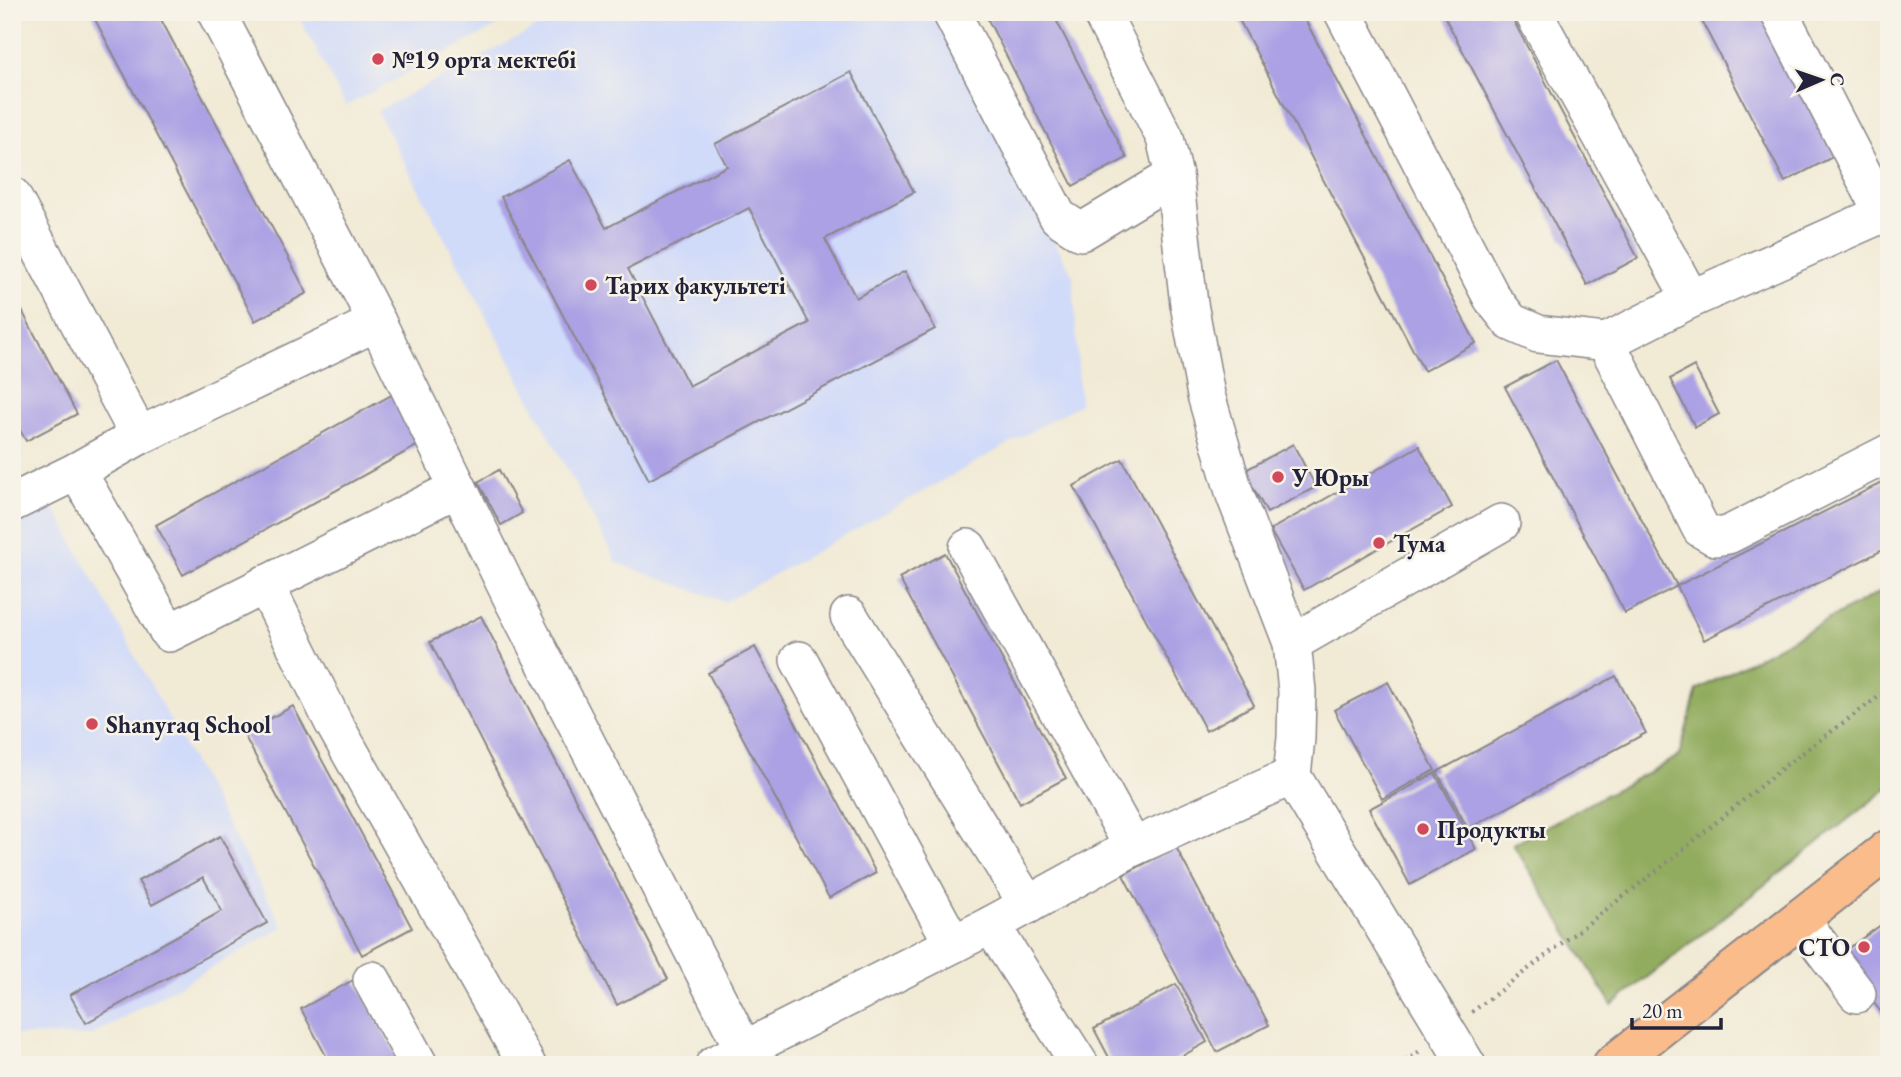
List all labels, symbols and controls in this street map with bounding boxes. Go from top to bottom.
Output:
place label: №19 орта мектебі [392,44,576,75]
north arrow [1786,46,1856,116]
marker: №19 орта мектебі [370,51,386,67]
text: С [1825,72,1850,87]
place label: Тарих факультеті [605,270,786,302]
marker: Тарих факультеті [583,277,599,293]
place label: У Юры [1291,462,1369,493]
marker: У Юры [1270,469,1286,485]
place label: Тума [1393,528,1446,560]
marker: Тума [1371,535,1387,551]
place label: Shanyraq School [106,709,271,741]
marker: Shanyraq School [84,716,100,732]
place label: Продукты [1437,814,1546,846]
marker: Продукты [1415,821,1431,837]
place label: СТО [1799,932,1850,963]
marker: СТО [1856,939,1872,955]
scale bar [1632,986,1721,1030]
text: 20 m [1642,997,1683,1024]

